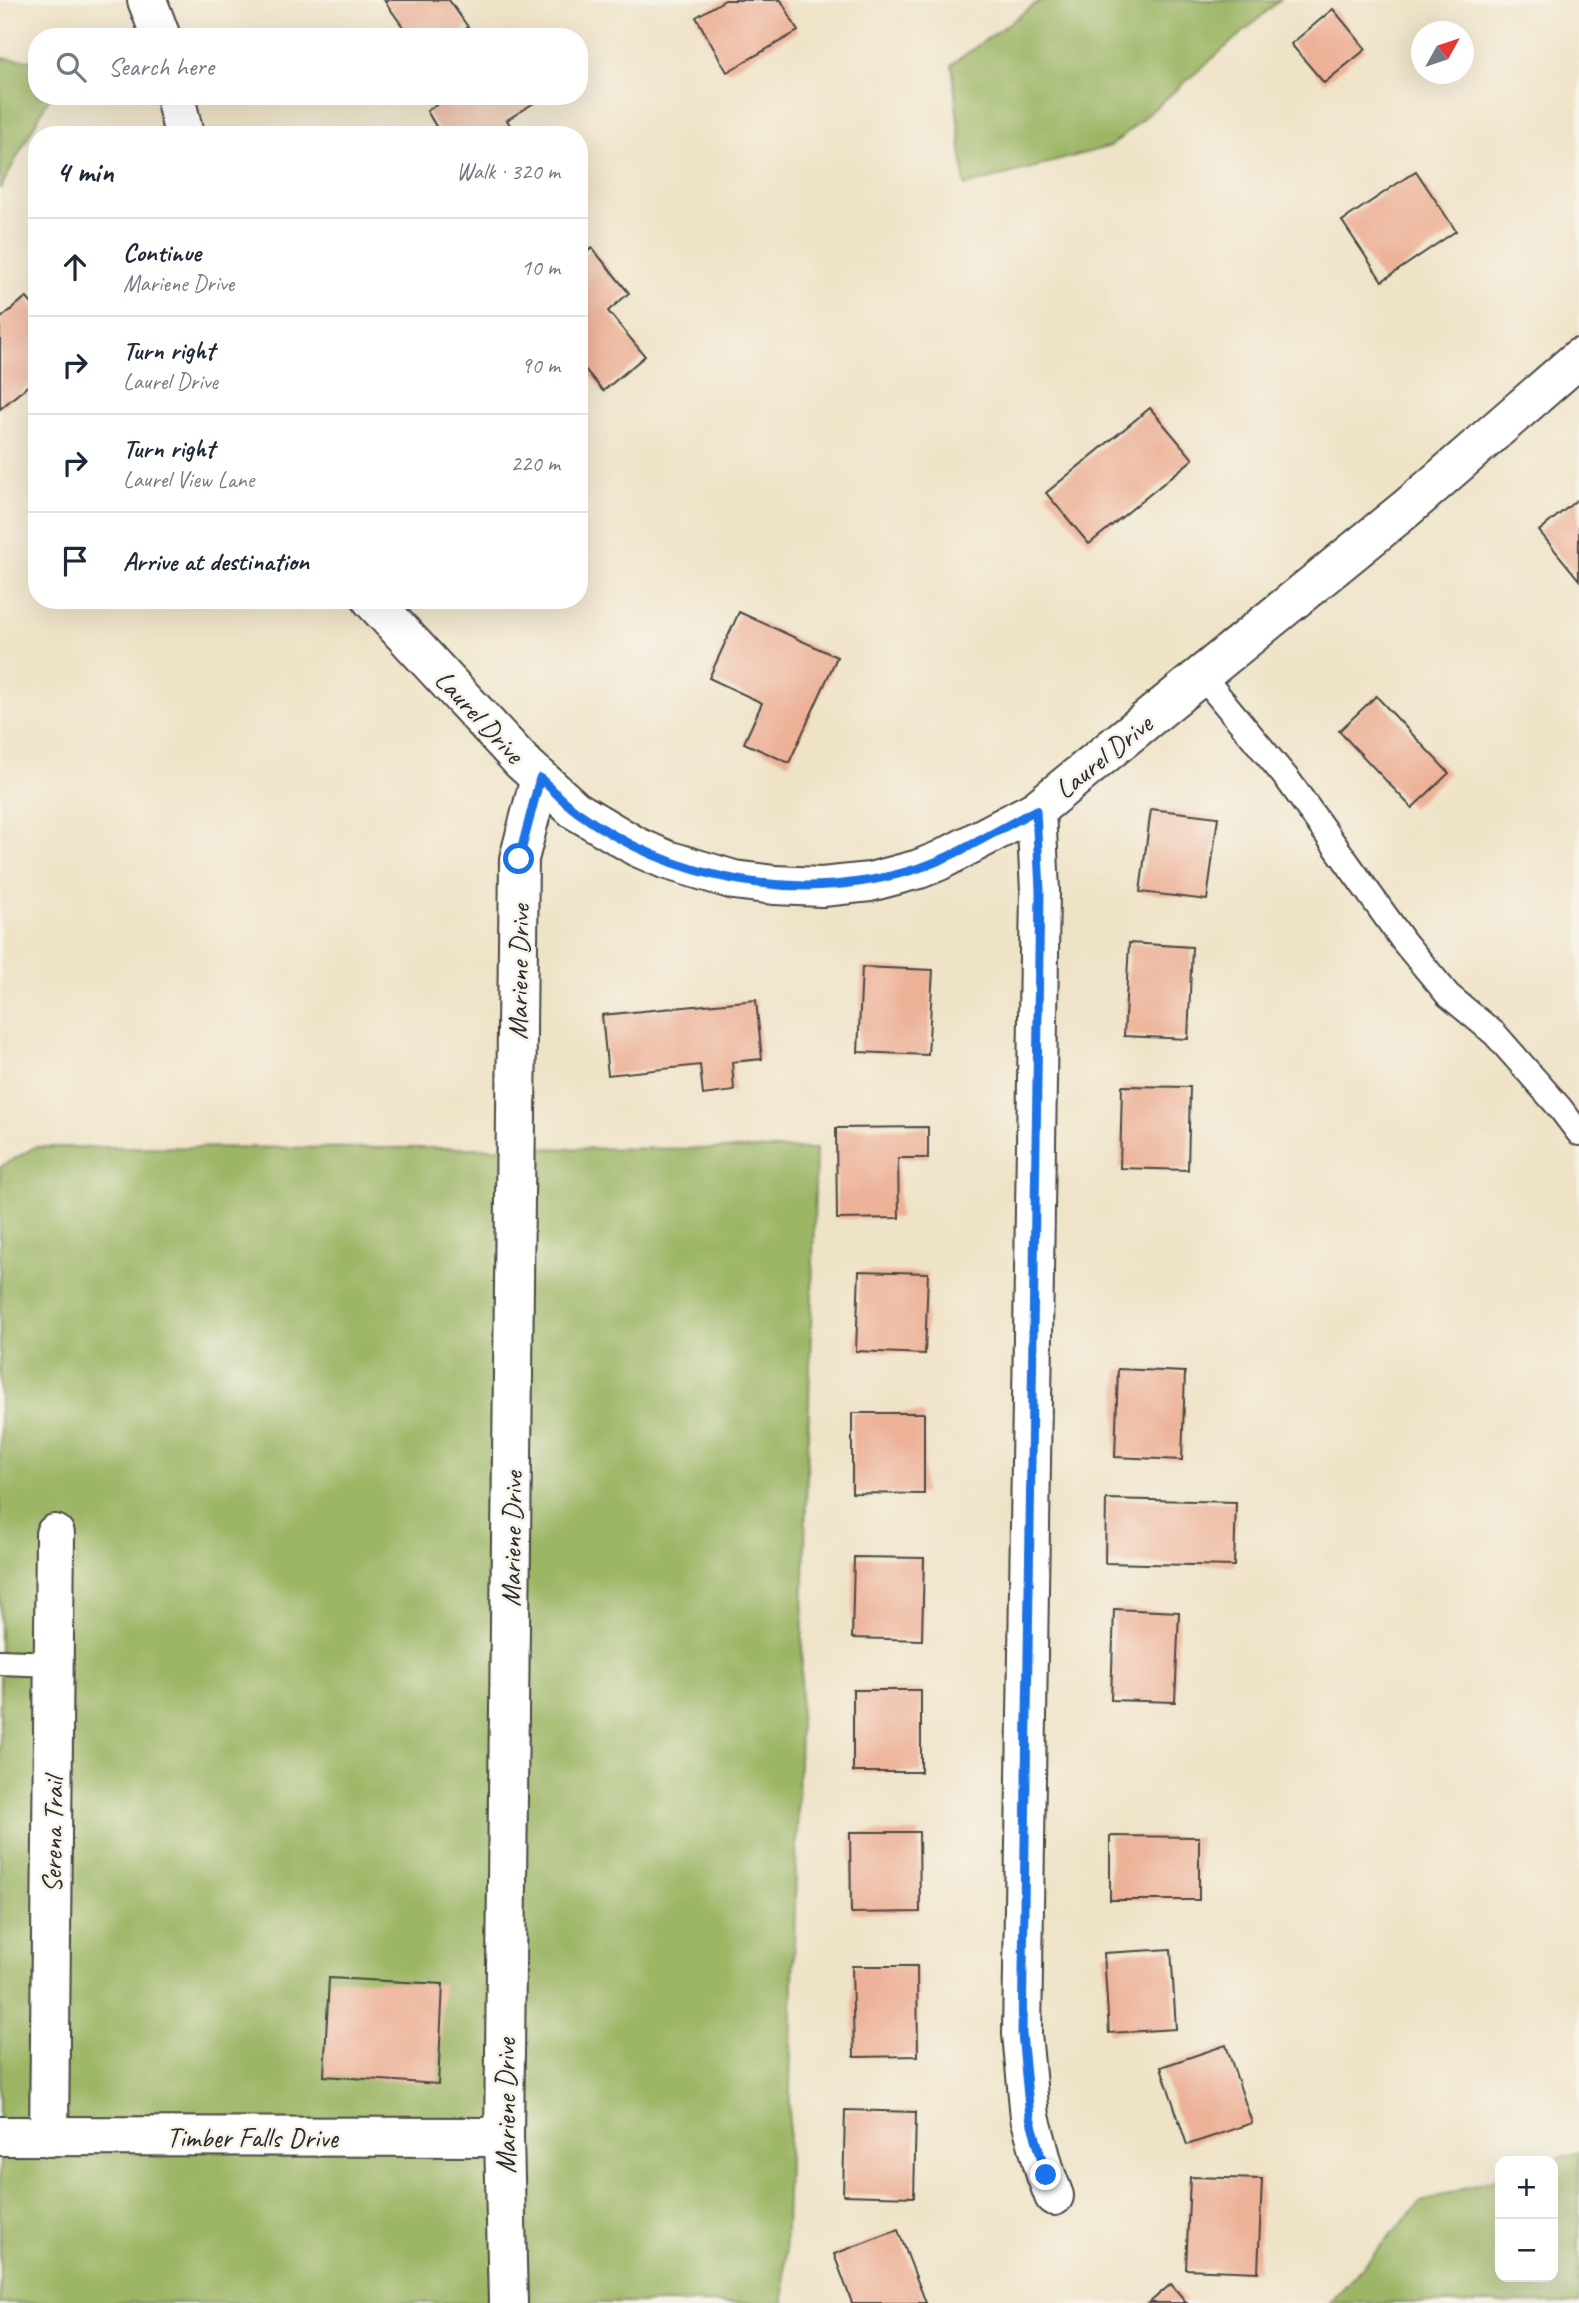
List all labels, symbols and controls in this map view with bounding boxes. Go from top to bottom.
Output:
north arrow [1411,21,1474,84]
search box [28,28,588,105]
icon: search [52,48,90,86]
text: Search here [108,50,214,83]
text: 4 min [56,153,113,191]
text: Walk · 320 m [456,157,560,186]
text: Continue [123,236,201,269]
icon: ahead [56,248,94,286]
text: 10 m [521,253,560,282]
text: Mariene Drive [123,269,234,298]
text: Turn right [123,334,214,367]
icon: right [56,346,94,384]
text: 90 m [521,351,560,380]
text: Laurel Drive [123,367,218,396]
text: Turn right [123,432,214,465]
icon: right [56,444,94,482]
text: 220 m [511,449,560,478]
text: Laurel View Lane [123,465,254,494]
icon: arrive [56,542,94,580]
text: Arrive at destination [123,545,309,578]
street label: Laurel Drive [427,662,533,772]
street label: Laurel Drive [1047,705,1161,806]
route start [503,843,534,874]
street label: Mariene Drive [500,902,537,1040]
street label: Mariene Drive [493,1469,530,1607]
street label: Serena Trail [34,1772,71,1893]
street label: Mariene Drive [488,2037,523,2174]
street label: Timber Falls Drive [166,2120,339,2155]
map controls [1495,2156,1558,2282]
button: + [1495,2156,1558,2219]
route end [1030,2159,1061,2190]
button: − [1495,2219,1558,2282]

